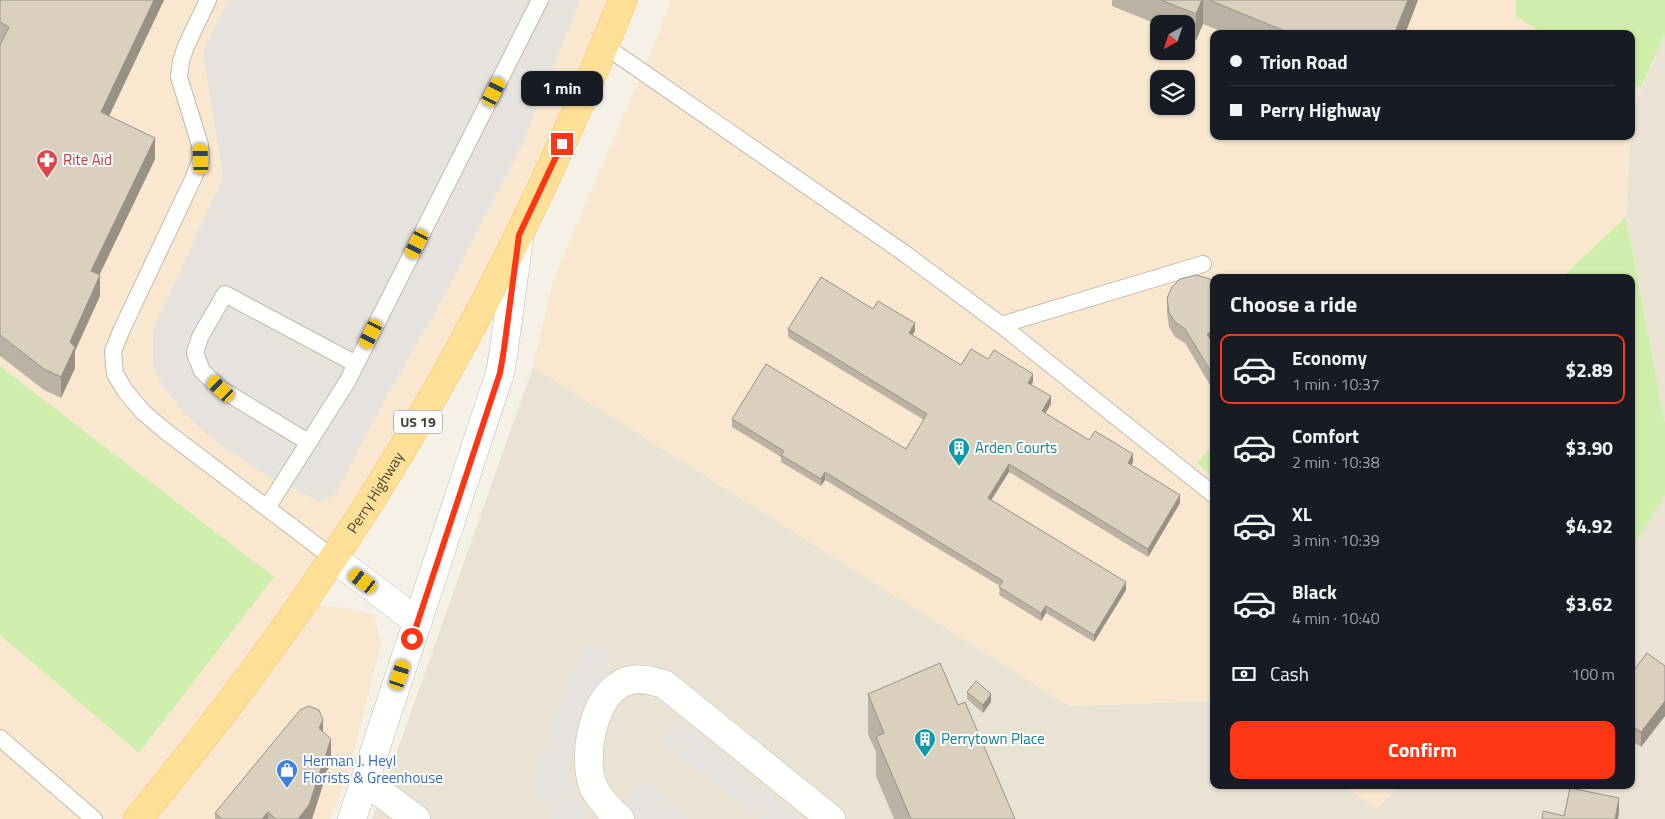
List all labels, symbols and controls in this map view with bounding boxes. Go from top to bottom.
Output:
north arrow [1150,15,1195,60]
map controls [1150,15,1195,115]
text: Trion Road [1260,47,1348,76]
button: layers [1150,70,1195,115]
callout: 1 min [521,72,603,106]
car [480,75,507,109]
text: 1 min [543,76,581,100]
text: Perry Highway [1260,95,1381,124]
route end [551,133,573,155]
car [192,144,209,174]
pharmacy icon: Rite Aid [35,148,59,179]
place label: Rite Aid [63,148,112,171]
car [403,227,430,261]
text: Choose a ride [1230,287,1357,321]
car [357,317,384,351]
text: Economy [1292,343,1367,372]
icon: car [1232,347,1277,392]
text: $2.89 [1566,355,1613,384]
text: 1 min · 10:37 [1292,372,1380,396]
car [204,373,237,405]
road number: US 19 [394,411,442,434]
text: Comfort [1292,421,1359,450]
icon: car [1232,425,1277,470]
text: $3.90 [1566,433,1613,462]
building icon: Arden Courts [947,436,971,467]
place label: Arden Courts [975,436,1057,459]
street label: Perry Highway [341,447,409,538]
text: 2 min · 10:38 [1292,450,1380,474]
text: XL [1292,499,1312,528]
icon: car [1232,503,1277,548]
text: $4.92 [1566,511,1613,540]
text: 3 min · 10:39 [1292,528,1380,552]
car [346,566,379,596]
text: Black [1292,577,1337,606]
icon: car [1232,581,1277,626]
text: $3.62 [1566,589,1613,618]
text: 4 min · 10:40 [1292,606,1380,630]
route start [401,628,423,650]
car [388,658,411,692]
text: Cash [1270,659,1309,688]
icon: cash [1230,660,1258,688]
text: 100 m [1571,662,1615,686]
button: Confirm [1230,721,1615,779]
building icon: Perrytown Place [913,727,937,758]
place label: Perrytown Place [941,727,1045,750]
place label: Herman J. Heyl Florists & Greenhouse [303,749,443,789]
shop icon: Herman J. Heyl Florists & Greenhouse [275,758,299,789]

